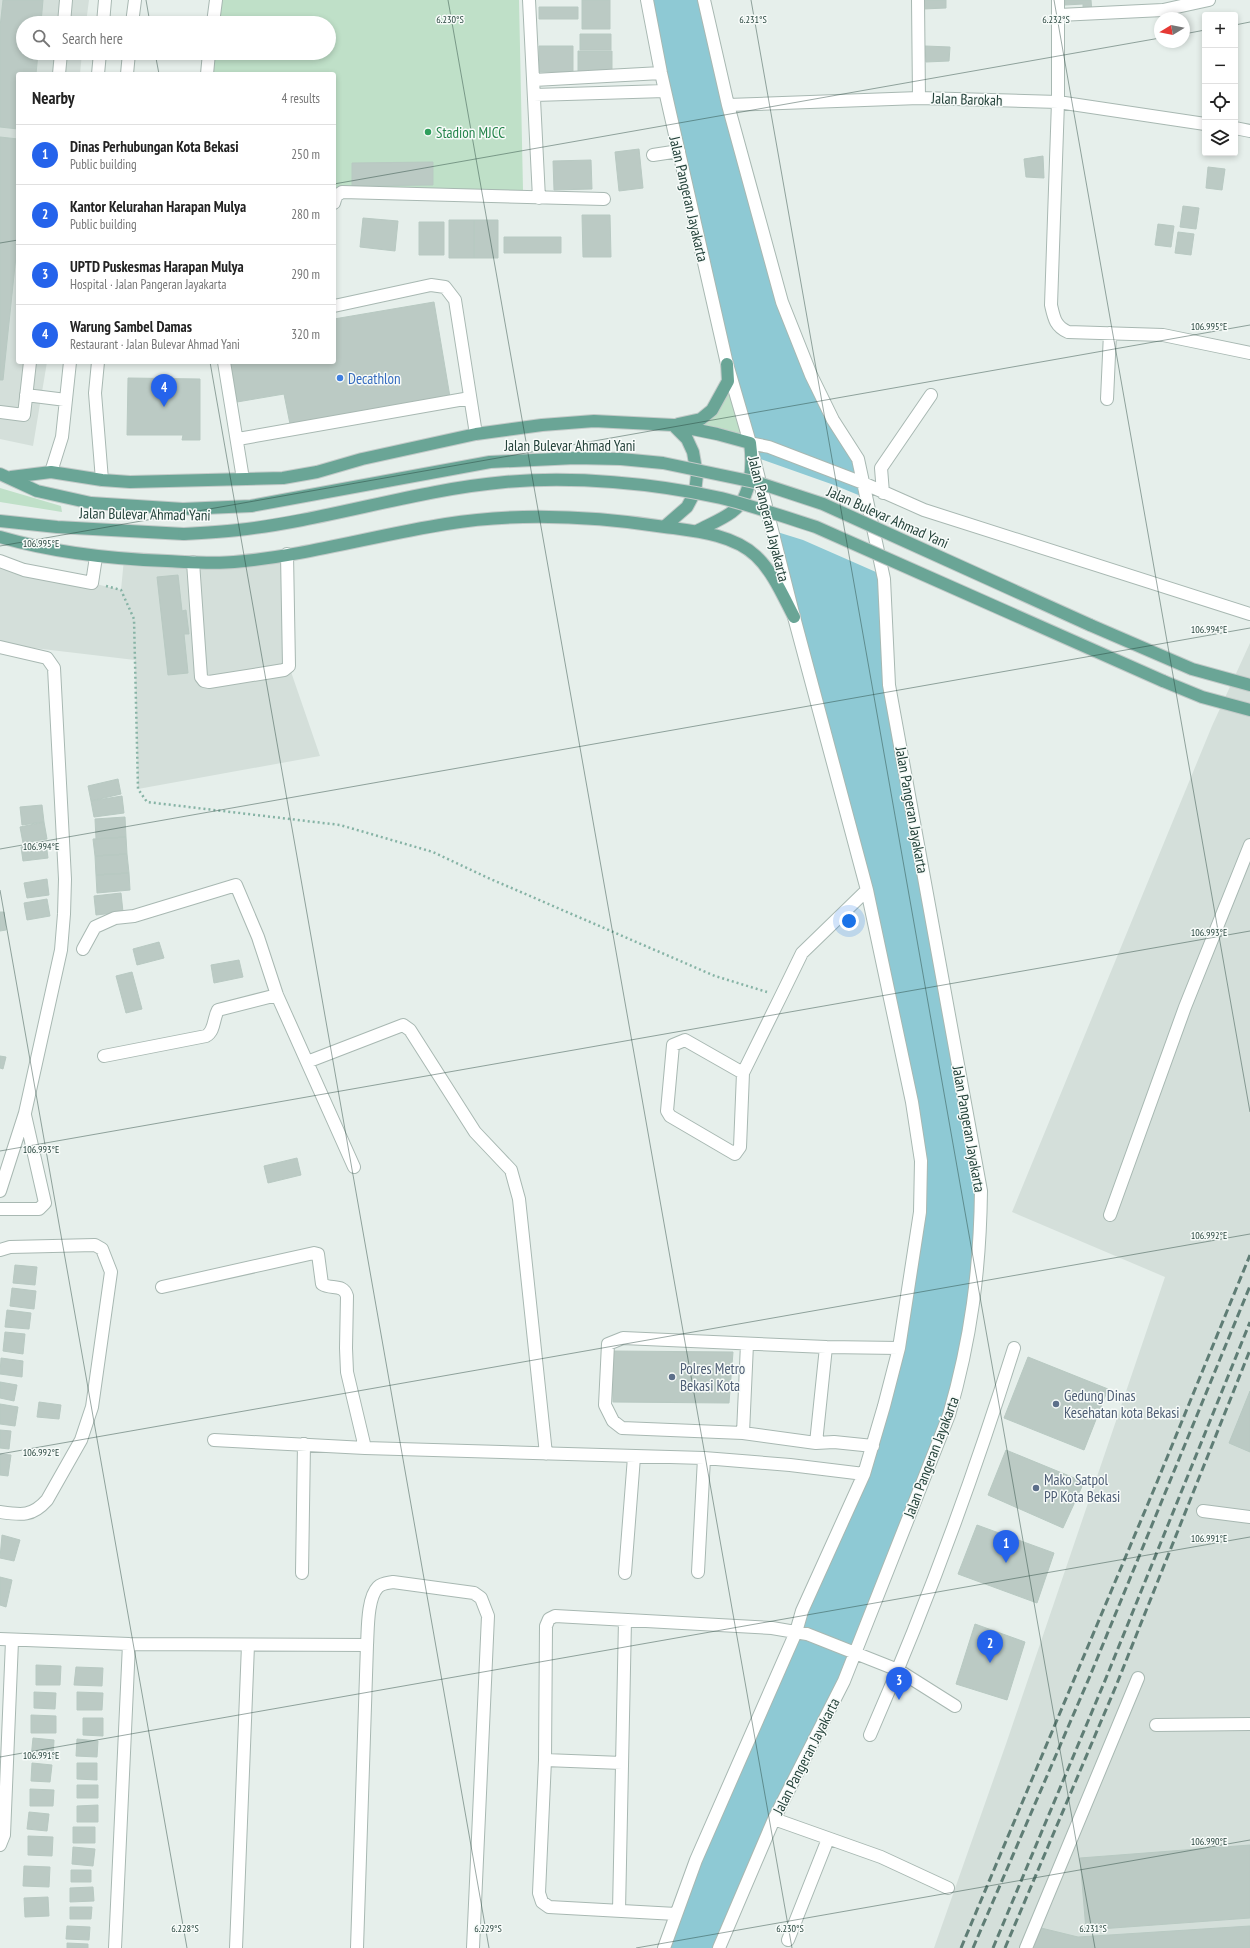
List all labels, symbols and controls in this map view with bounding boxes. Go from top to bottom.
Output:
north arrow [1154,12,1190,48]
map controls [1202,12,1238,156]
button: + [1202,12,1238,48]
text: 6.230°S [436,13,464,26]
text: 6.231°S [739,13,767,26]
text: 6.232°S [1042,13,1070,26]
search box [16,16,336,60]
icon: search [30,27,52,49]
text: Search here [62,29,123,48]
button: − [1202,48,1238,84]
button: locate [1202,84,1238,120]
text: Nearby [32,87,75,109]
street label: Jalan Barokah [930,88,1003,110]
text: 4 results [281,90,320,107]
button: layers [1202,120,1238,156]
place label: Stadion MJCC [436,123,505,142]
marker: Stadion MJCC [423,127,433,137]
street label: Jalan Pangeran Jayakarta [665,134,713,264]
text: Dinas Perhubungan Kota Bekasi [70,137,239,156]
text: 1 [42,146,48,163]
text: 250 m [291,146,320,163]
text: Public building [70,156,137,173]
text: Kantor Kelurahan Harapan Mulya [70,197,246,216]
text: 2 [42,206,48,223]
text: 280 m [291,206,320,223]
text: Public building [70,216,137,233]
text: UPTD Puskesmas Harapan Mulya [70,257,244,276]
text: 3 [42,266,48,283]
text: 290 m [291,266,320,283]
text: Hospital · Jalan Pangeran Jayakarta [70,276,227,293]
text: Warung Sambel Damas [70,317,192,336]
text: 106.995°E [1191,320,1227,333]
text: 4 [42,326,48,343]
text: 320 m [291,326,320,343]
text: Restaurant · Jalan Bulevar Ahmad Yani [70,336,240,353]
place label: Decathlon [348,369,401,388]
marker: Decathlon [335,373,345,383]
pin: 4 [151,374,177,407]
street label: Jalan Bulevar Ahmad Yani [503,436,636,455]
street label: Jalan Pangeran Jayakarta [744,454,794,583]
street label: Jalan Bulevar Ahmad Yani [823,481,952,552]
street label: Jalan Bulevar Ahmad Yani [78,503,211,525]
text: 106.995°E [23,537,59,550]
text: 106.994°E [1191,623,1227,636]
street label: Jalan Pangeran Jayakarta [891,744,932,875]
text: 106.994°E [23,840,59,853]
your location [839,911,859,931]
text: 106.993°E [1191,926,1227,939]
street label: Jalan Pangeran Jayakarta [948,1063,989,1194]
text: 106.993°E [23,1143,59,1156]
text: 106.992°E [1191,1229,1227,1242]
place label: Polres Metro Bekasi Kota [680,1359,745,1395]
marker: Polres Metro Bekasi Kota [667,1372,677,1382]
place label: Gedung Dinas Kesehatan kota Bekasi [1064,1386,1180,1422]
street label: Jalan Pangeran Jayakarta [899,1394,963,1521]
marker: Gedung Dinas Kesehatan kota Bekasi [1051,1399,1061,1409]
text: 106.992°E [23,1446,59,1459]
place label: Mako Satpol PP Kota Bekasi [1044,1470,1120,1506]
marker: Mako Satpol PP Kota Bekasi [1031,1483,1041,1493]
pin: 1 [993,1530,1019,1563]
text: 106.991°E [1191,1532,1227,1545]
pin: 2 [977,1630,1003,1663]
pin: 3 [886,1667,912,1700]
street label: Jalan Pangeran Jayakarta [768,1695,844,1818]
text: 106.991°E [23,1749,59,1762]
text: 106.990°E [1191,1835,1227,1848]
text: 6.228°S [171,1922,199,1935]
text: 6.229°S [474,1922,502,1935]
text: 6.230°S [776,1922,804,1935]
text: 6.231°S [1079,1922,1107,1935]

